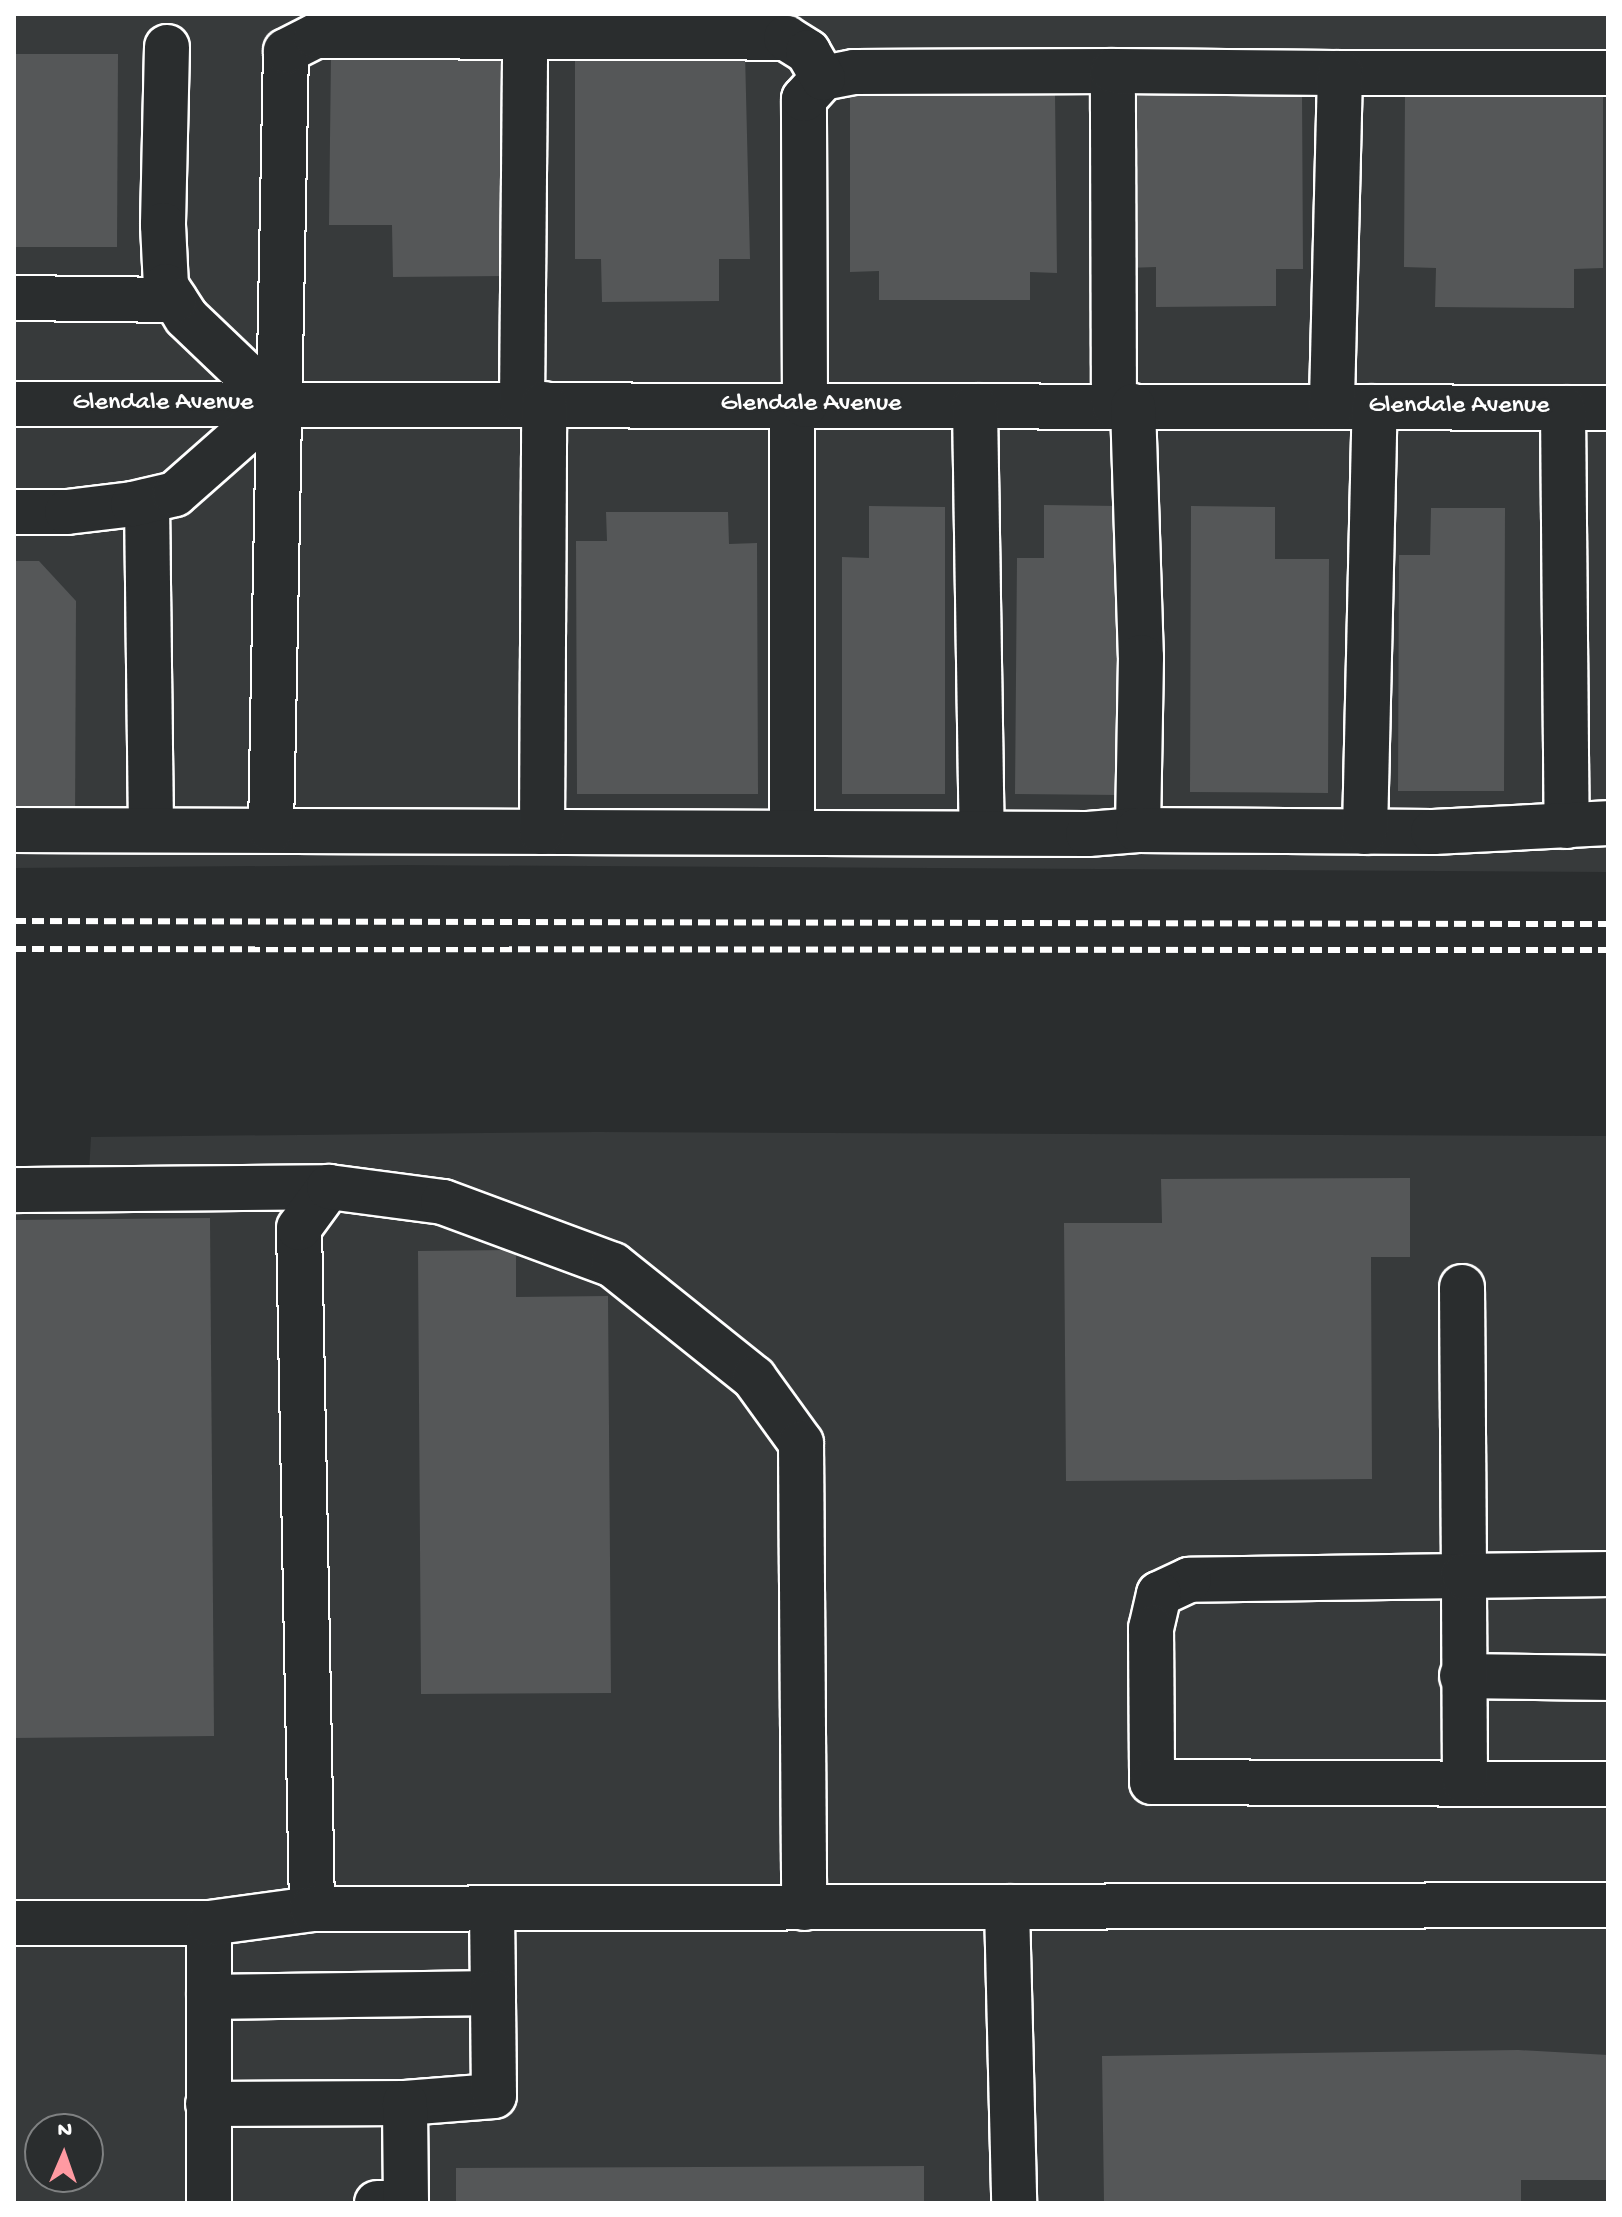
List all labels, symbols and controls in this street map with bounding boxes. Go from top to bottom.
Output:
street label: Glendale Avenue [72,388,254,420]
street label: Glendale Avenue [720,389,902,421]
street label: Glendale Avenue [1368,391,1550,423]
north arrow [24,2113,104,2193]
text: N [57,2118,72,2144]

